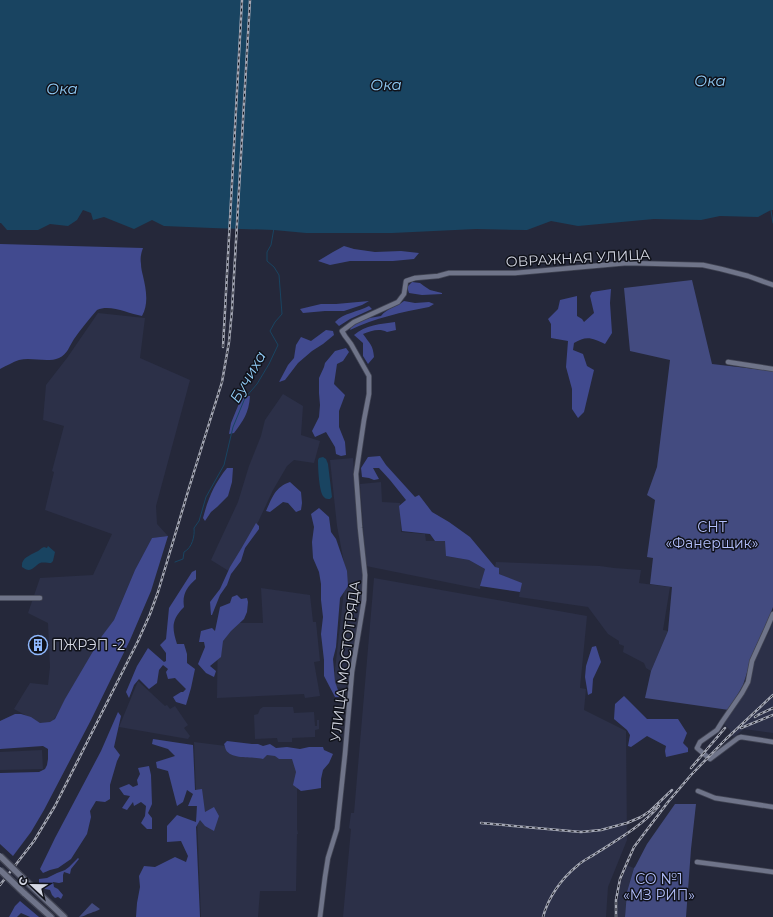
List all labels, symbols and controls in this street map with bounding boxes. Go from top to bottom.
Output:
water label: Ока [694,71,726,90]
water label: Ока [370,75,402,94]
water label: Ока [46,79,78,98]
street label: ОВРАЖНАЯ УЛИЦА [505,245,651,271]
water label: Бучиха [225,348,270,406]
park label: СНТ «Фанерщик» [666,518,758,552]
street label: УЛИЦА МОСТОТРЯДА [326,579,364,742]
building icon: ПЖРЭП -2 [27,634,49,656]
place label: ПЖРЭП -2 [52,636,125,654]
north arrow [12,865,52,905]
park label: СО №1 «МЗ РИП» [623,870,695,904]
text: С [15,875,31,888]

